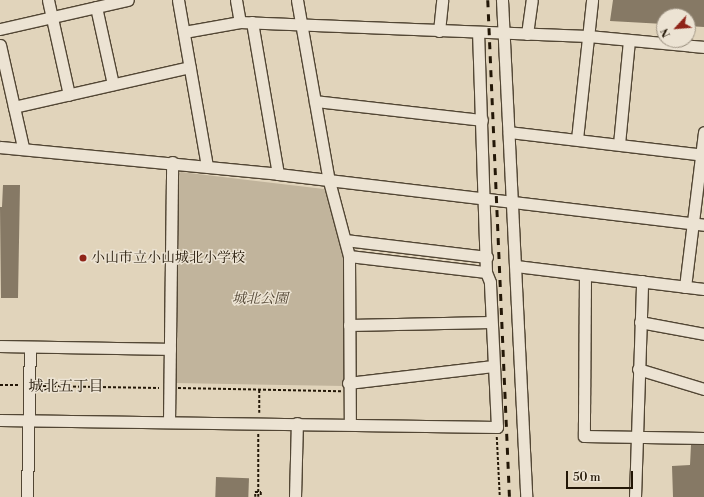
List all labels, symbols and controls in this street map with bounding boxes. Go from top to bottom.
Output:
north arrow [656,8,696,48]
text: N [658,26,674,40]
place label: 小山市立小山城北小学校 [91,250,245,266]
marker: 小山市立小山城北小学校 [78,253,88,263]
park label: 城北公園 [232,291,288,307]
district label: 城北五丁目 [29,378,103,396]
scale bar [568,463,635,489]
text: 50 m [573,470,601,485]

